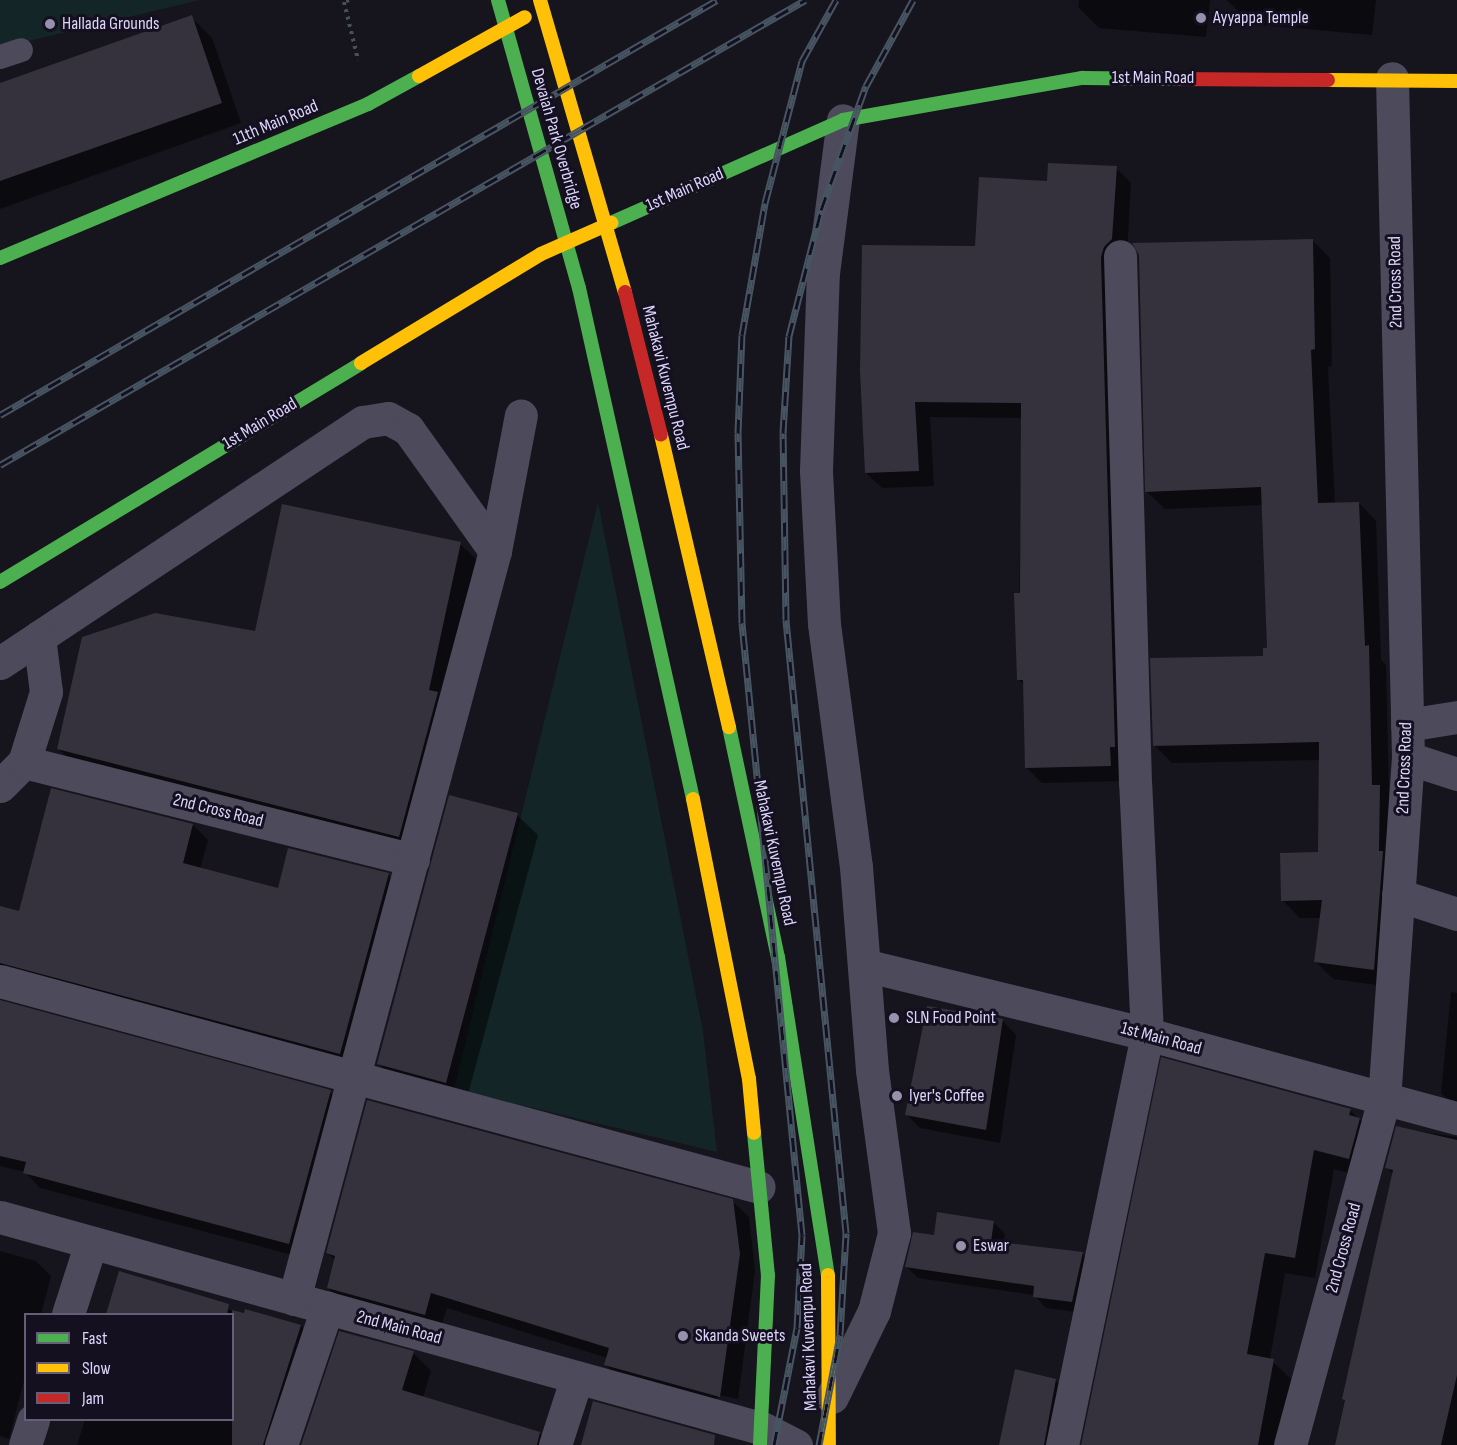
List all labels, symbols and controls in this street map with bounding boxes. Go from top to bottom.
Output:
place label: Ayyappa Temple [1213,7,1309,29]
marker: Ayyappa Temple [1194,11,1208,25]
place label: Hallada Grounds [62,13,160,35]
marker: Hallada Grounds [43,17,57,31]
street label: Devaiah Park Overbridge [526,66,586,212]
street label: 1st Main Road [1112,67,1194,89]
street label: 11th Main Road [230,95,322,151]
street label: 1st Main Road [643,163,727,217]
street label: 2nd Cross Road [1384,236,1408,328]
street label: Mahakavi Kuvempu Road [637,304,693,452]
street label: 1st Main Road [219,393,301,455]
street label: 2nd Cross Road [1393,722,1417,814]
street label: Mahakavi Kuvempu Road [748,778,800,928]
street label: 2nd Cross Road [171,789,265,833]
place label: SLN Food Point [906,1007,996,1029]
marker: SLN Food Point [887,1011,901,1025]
street label: 1st Main Road [1118,1018,1204,1060]
place label: Iyer's Coffee [909,1085,985,1107]
marker: Iyer's Coffee [890,1089,904,1103]
street label: 2nd Cross Road [1322,1201,1366,1295]
place label: Eswar [973,1235,1009,1257]
marker: Eswar [954,1239,968,1253]
street label: Mahakavi Kuvempu Road [796,1263,822,1411]
street label: 2nd Main Road [354,1306,444,1350]
legend [24,1313,234,1421]
place label: Skanda Sweets [695,1325,785,1347]
text: Fast [82,1328,107,1349]
marker: Skanda Sweets [676,1329,690,1343]
text: Slow [82,1358,111,1379]
text: Jam [82,1388,104,1409]

